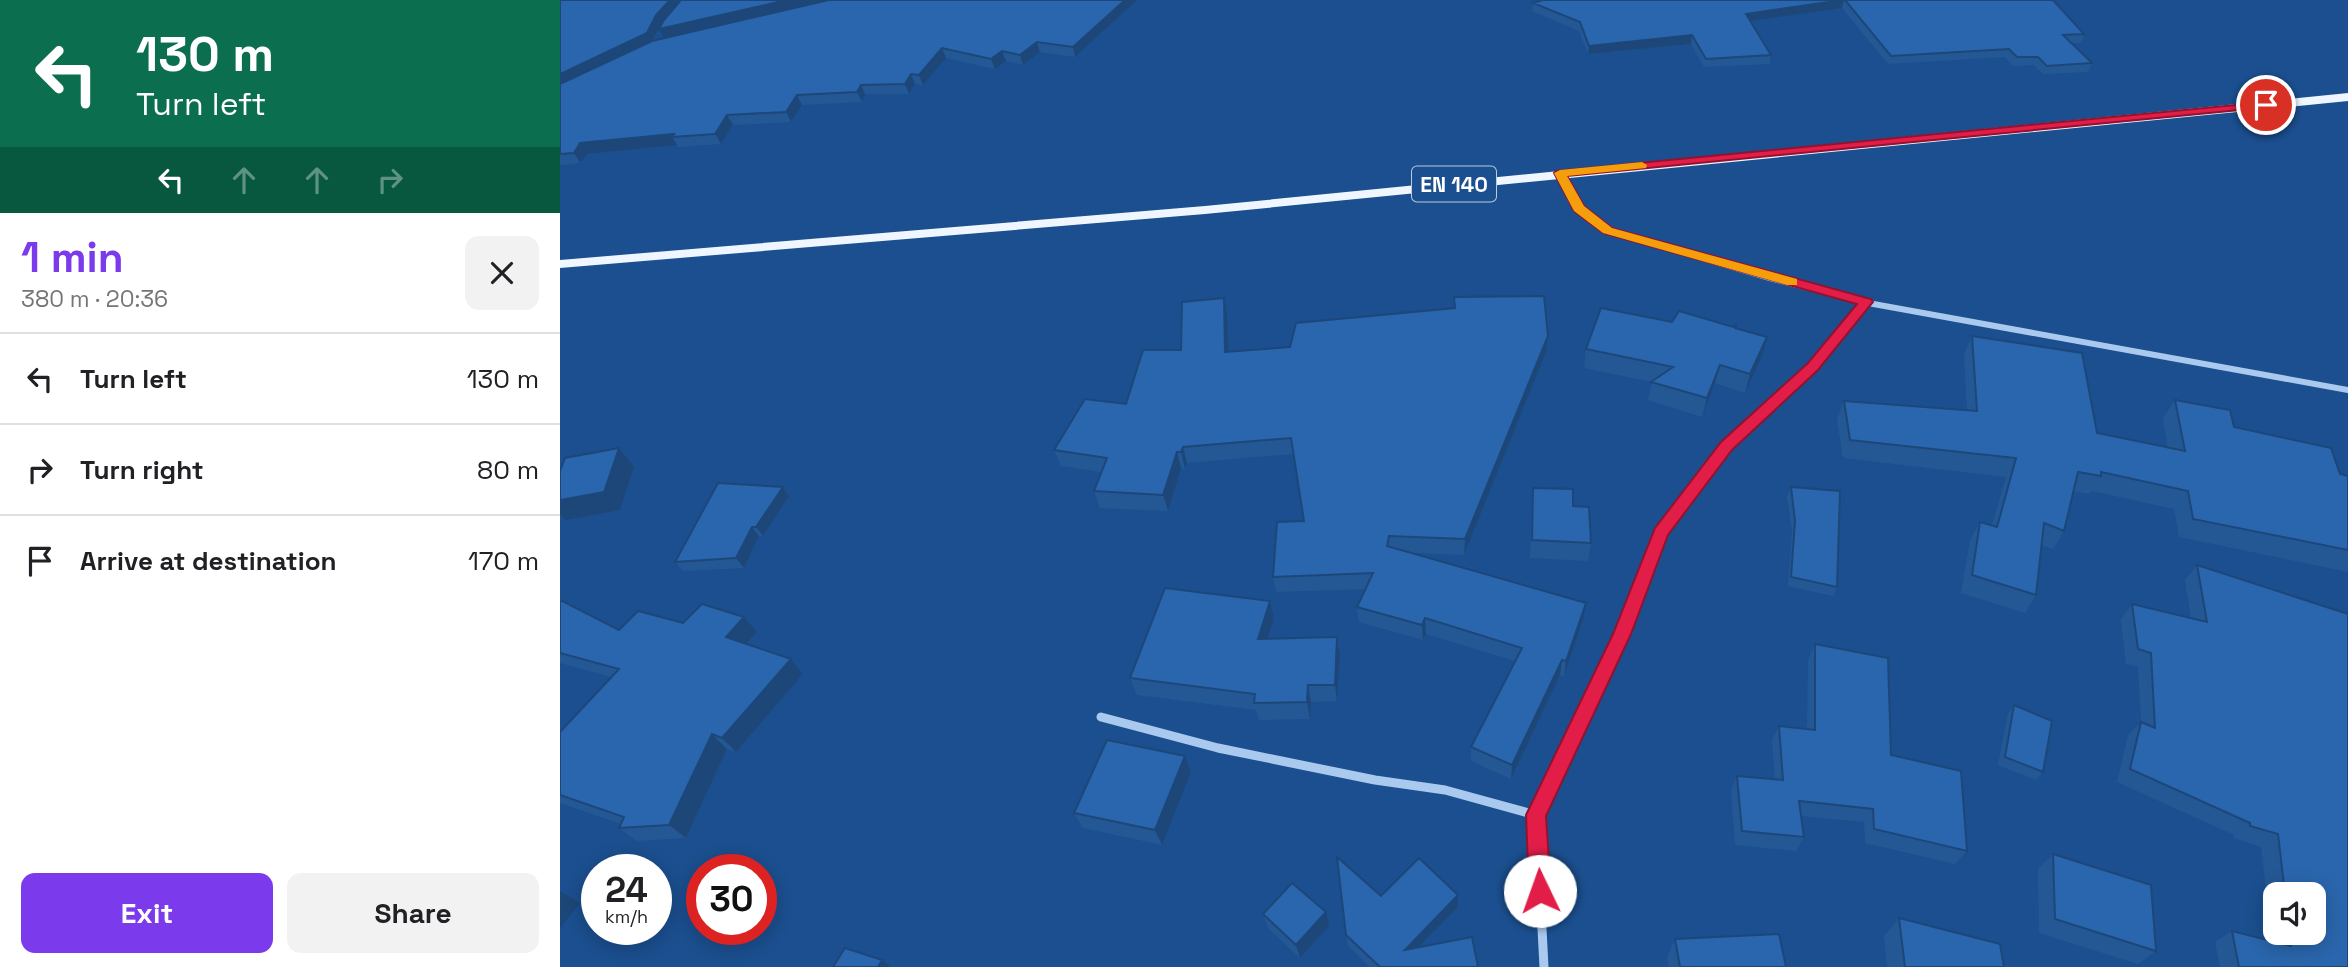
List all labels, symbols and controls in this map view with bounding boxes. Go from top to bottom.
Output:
text: 130 m [136,23,274,85]
icon: left [21,28,112,119]
pin [2236,75,2296,135]
text: Turn left [136,84,266,124]
icon: arrive [2247,86,2285,124]
icon: left [152,161,190,199]
icon: ahead [225,161,263,199]
icon: ahead [298,161,336,199]
icon: right [371,161,409,199]
road number: EN 140 [1412,166,1496,202]
text: 1 min [21,231,124,284]
button: close [465,236,539,310]
text: 380 m · 20:36 [21,284,168,314]
icon: left [21,360,59,398]
text: Turn left [80,362,187,396]
text: 130 m [467,362,539,396]
icon: right [21,451,59,489]
text: Turn right [80,453,204,487]
text: 80 m [477,453,539,487]
icon: arrive [21,542,59,580]
text: Arrive at destination [80,544,337,578]
text: 170 m [468,544,539,578]
speed limit sign: 30 [686,854,777,945]
position arrow [1503,854,1577,928]
text: 24 [605,868,648,912]
button: Exit [21,873,273,953]
button: Share [287,873,539,953]
map controls [2263,882,2326,945]
button: sound [2263,882,2326,945]
text: km/h [605,905,648,928]

